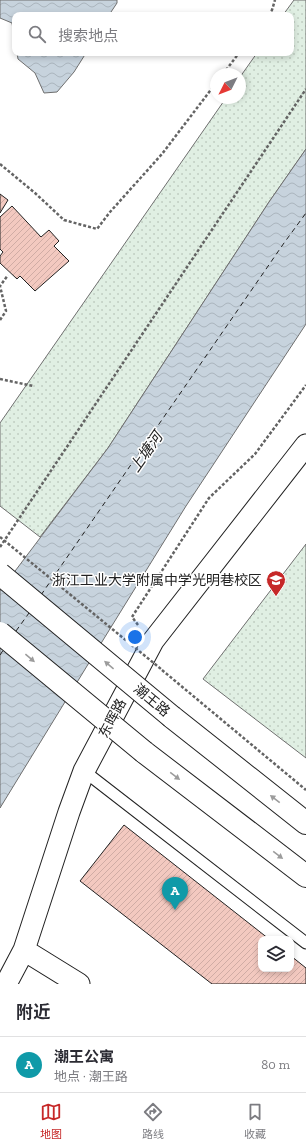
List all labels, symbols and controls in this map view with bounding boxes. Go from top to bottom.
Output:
search box [12,12,294,56]
icon: search [26,23,48,45]
text: 搜索地点 [58,27,118,45]
north arrow [210,68,246,104]
water label: 上塘河 [126,426,168,476]
school or university icon: 浙江工业大学附属中学光明巷校区 [265,569,287,597]
place label: 浙江工业大学附属中学光明巷校区 [52,572,262,589]
your location [125,627,145,647]
one-way arrow [25,653,35,662]
one-way arrow [104,660,115,669]
street label: 潮王路 [130,680,173,720]
street label: 东晖路 [95,696,130,741]
one-way arrow [169,771,180,780]
one-way arrow [270,795,281,803]
one-way arrow [273,851,283,859]
pin: A [162,877,188,910]
map controls [258,936,294,972]
button: layers [258,936,294,972]
text: 附近 [16,1002,50,1022]
text: 潮王公寓 [54,1048,114,1066]
text: A [25,1057,33,1072]
text: 80 m [261,1057,290,1072]
text: 地点 · 潮王路 [54,1069,128,1084]
tab: 地图 [40,1101,62,1141]
tab: 路线 [142,1101,164,1141]
tab: 收藏 [244,1101,266,1141]

